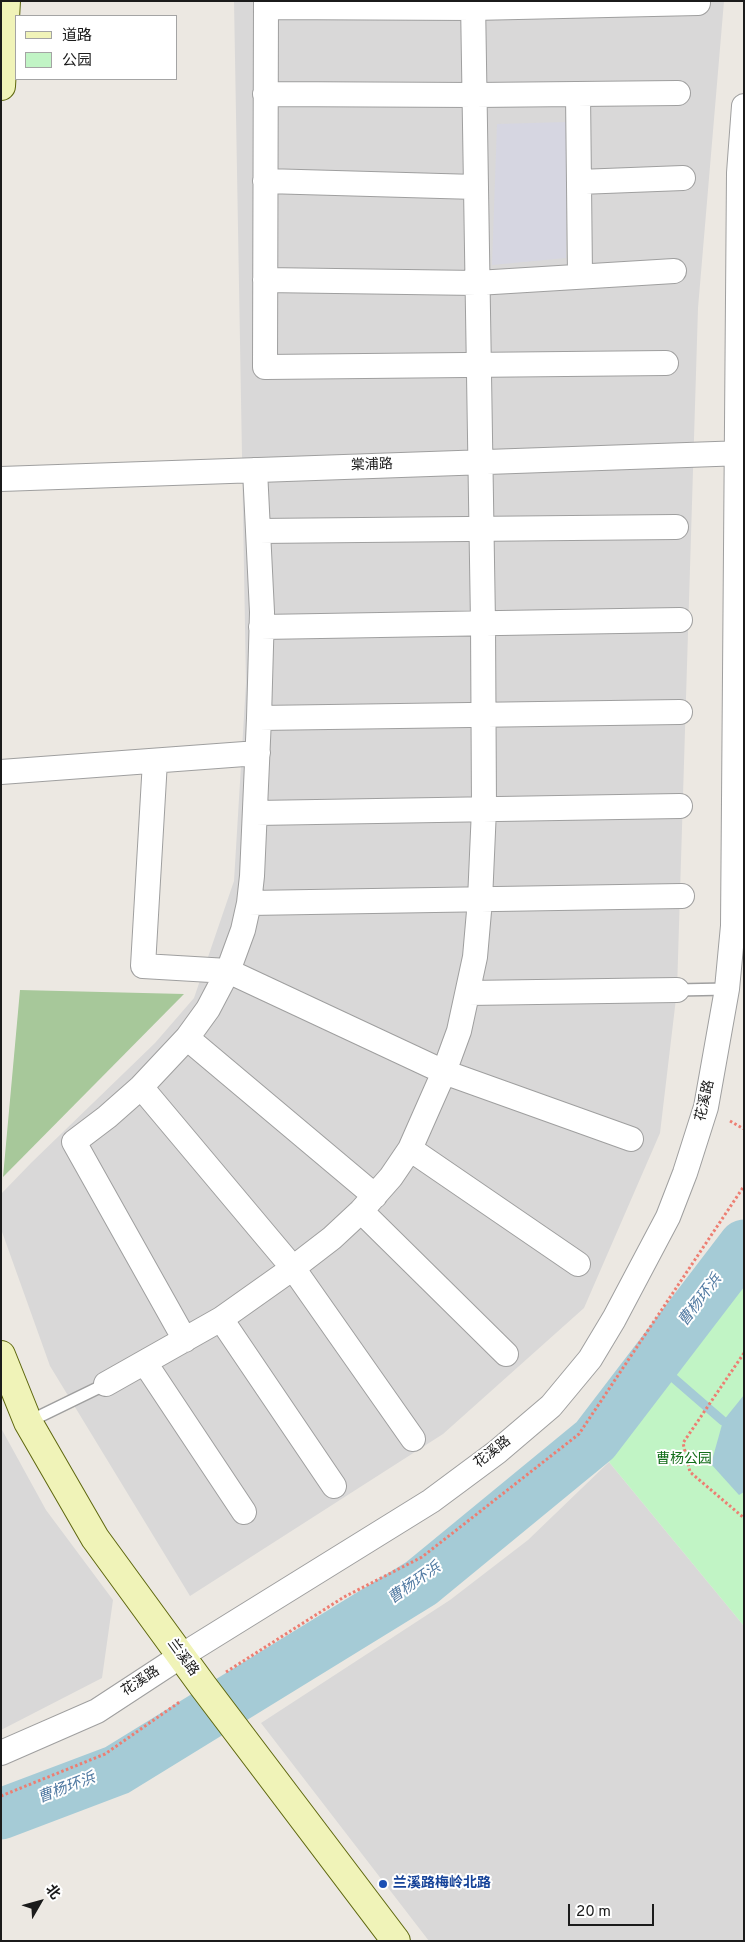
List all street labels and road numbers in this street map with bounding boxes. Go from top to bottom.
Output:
street label: 棠浦路 [351,457,393,475]
street label: 花溪路 [693,1079,719,1123]
street label: 花溪路 [471,1433,515,1473]
street label: 兰溪路 [163,1636,201,1680]
street label: 花溪路 [119,1664,163,1700]

